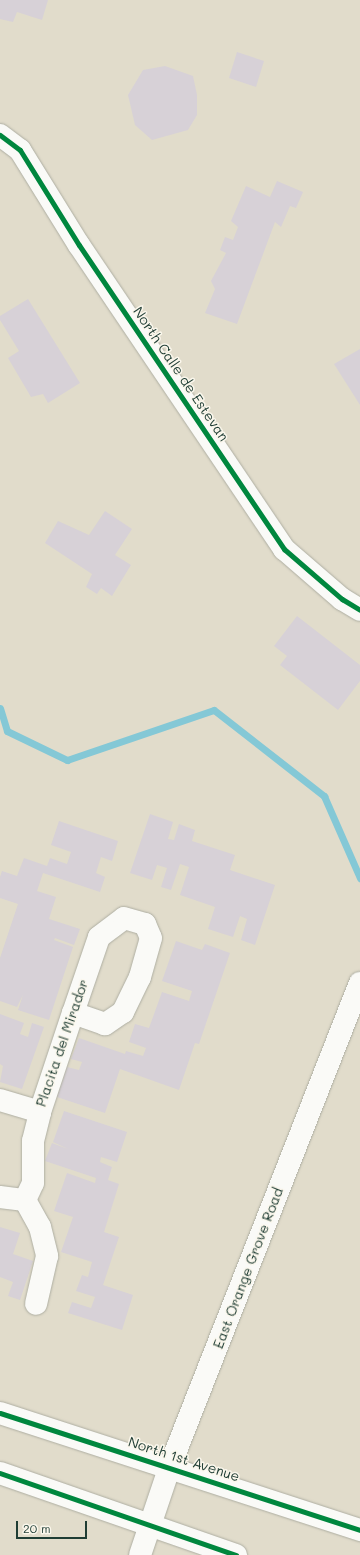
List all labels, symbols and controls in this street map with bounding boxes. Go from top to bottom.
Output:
street label: North Calle de Estevan [130,304,232,444]
street label: Placita del Mirador [32,977,92,1109]
street label: East Orange Grove Road [209,1185,287,1351]
street label: North 1st Avenue [126,1433,242,1485]
scale bar [18,1513,89,1539]
text: 20 m [23,1520,51,1536]

